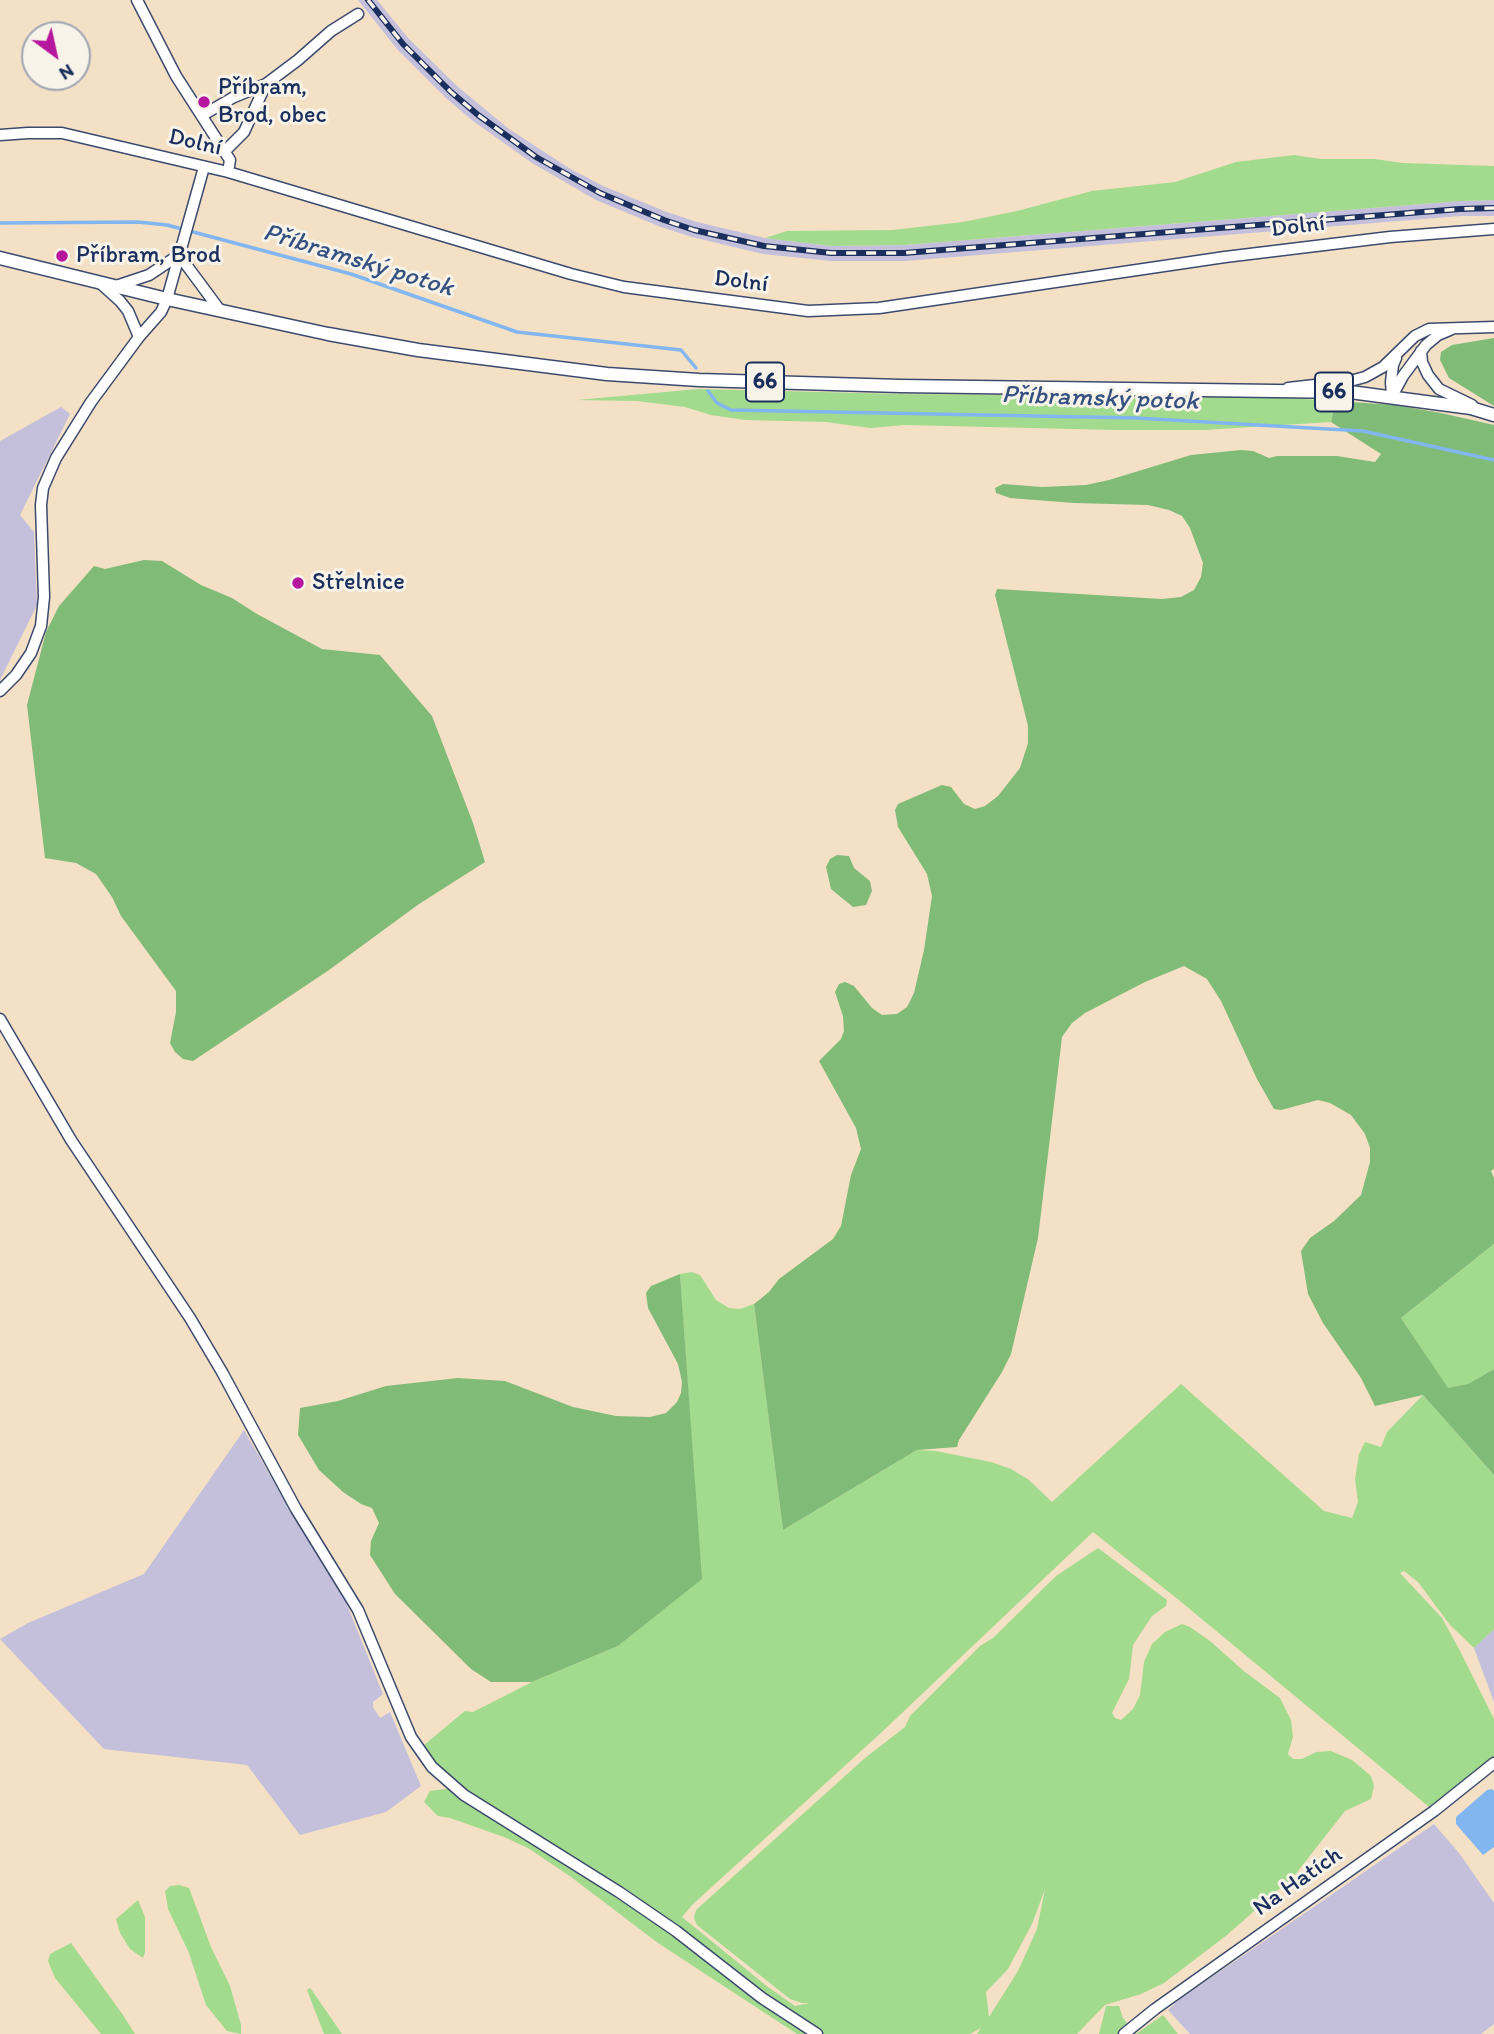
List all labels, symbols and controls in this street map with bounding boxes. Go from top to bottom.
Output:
north arrow [21,21,91,91]
text: N [55,59,78,85]
place label: Příbram, Brod, obec [218,74,326,130]
marker: Příbram, Brod, obec [196,94,212,110]
street label: Dolní [165,123,225,163]
street label: Dolní [1269,209,1327,245]
water label: Příbramský potok [259,217,457,305]
place label: Příbram, Brod [76,242,221,270]
marker: Příbram, Brod [54,248,70,264]
street label: Dolní [712,264,770,300]
road number: 66 [746,362,784,402]
road number: 66 [1315,372,1353,412]
water label: Příbramský potok [1001,380,1199,418]
place label: Střelnice [312,569,405,597]
marker: Střelnice [290,575,306,591]
street label: Na Hatích [1248,1841,1348,1923]

